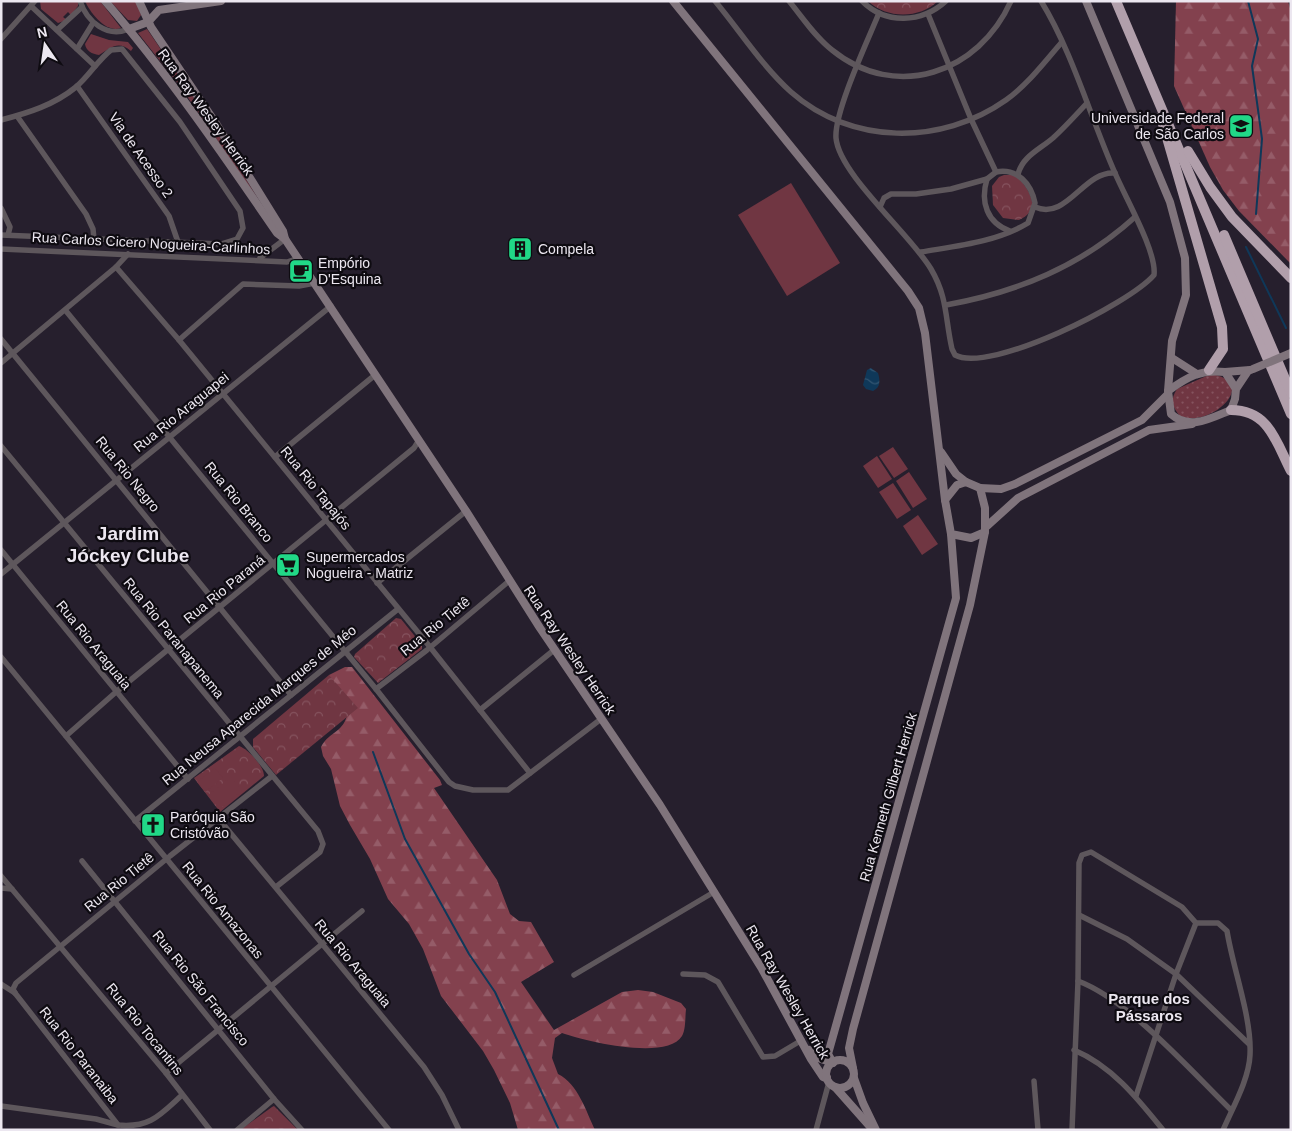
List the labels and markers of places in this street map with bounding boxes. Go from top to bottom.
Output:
place label: Universidade Federal de São Carlos [1091,110,1224,142]
school or university icon: Universidade Federal de São Carlos [1228,113,1254,139]
building icon: Compela [507,236,533,262]
place label: Compela [538,241,594,257]
place label: Empório D'Esquina [318,255,382,287]
cafe icon: Empório D'Esquina [288,258,314,284]
place label: Supermercados Nogueira - Matriz [306,549,413,581]
supermarket icon: Supermercados Nogueira - Matriz [275,552,301,578]
place label: Paróquia São Cristóvão [170,809,255,841]
church icon: Paróquia São Cristóvão [140,812,166,838]

